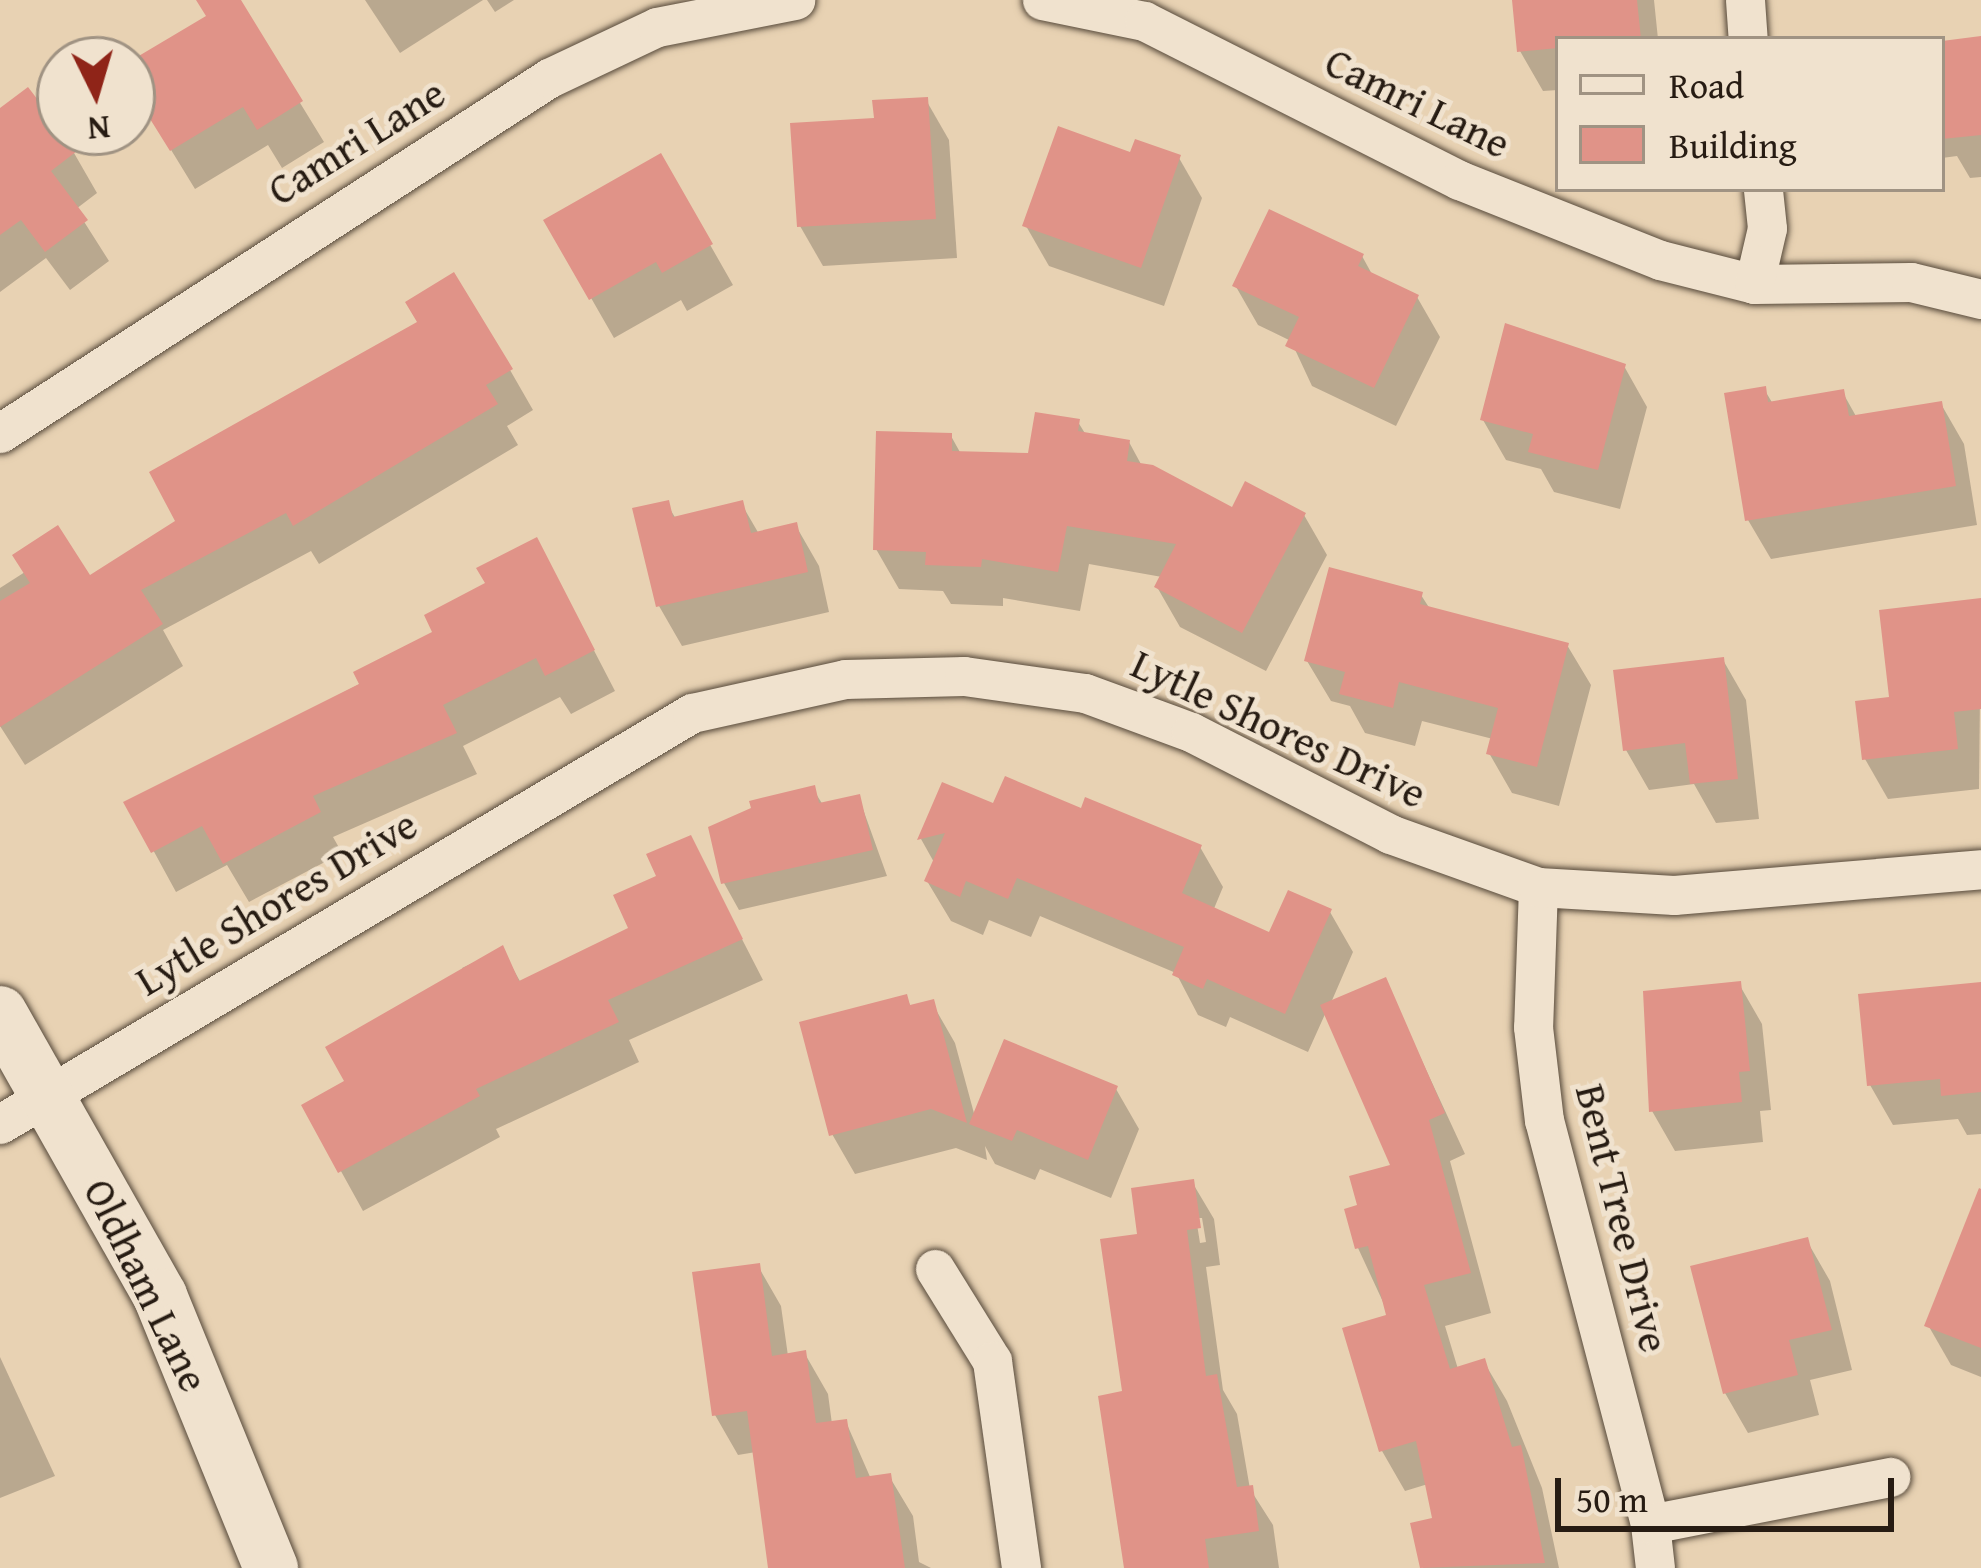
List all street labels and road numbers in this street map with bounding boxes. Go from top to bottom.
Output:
street label: Camri Lane [1318,36,1518,168]
street label: Camri Lane [258,67,454,215]
street label: Lytle Shores Drive [1124,638,1434,818]
street label: Lytle Shores Drive [126,798,426,1006]
street label: Bent Tree Drive [1565,1079,1681,1357]
street label: Oldham Lane [74,1170,220,1400]

